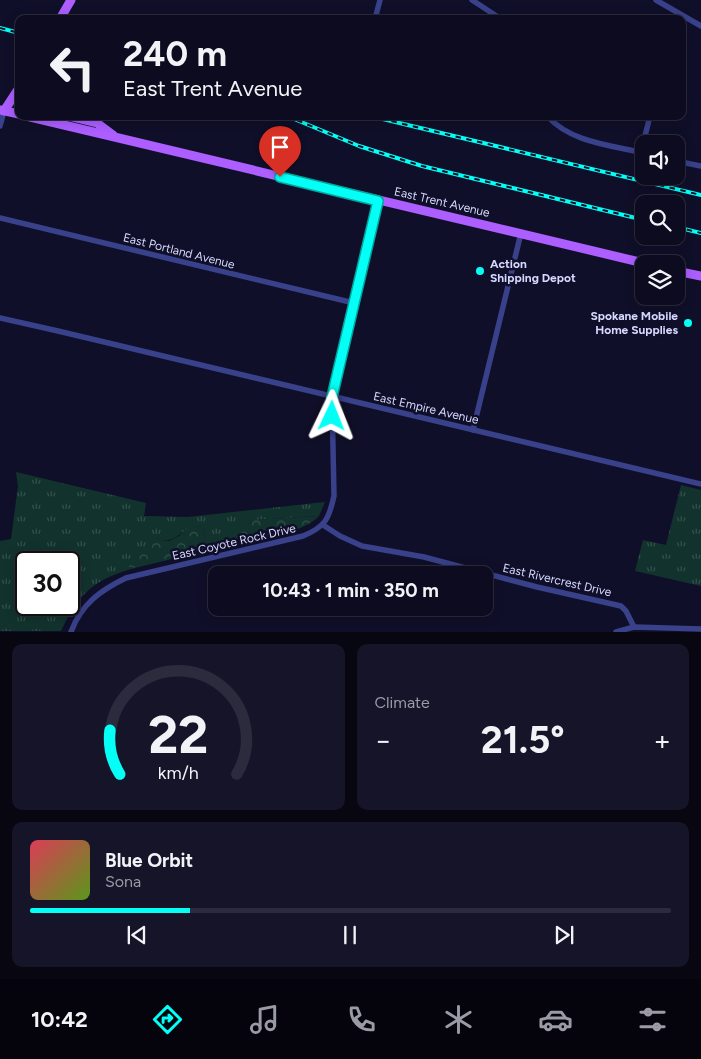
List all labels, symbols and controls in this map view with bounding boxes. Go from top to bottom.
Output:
text: 240 m [123,33,227,75]
icon: left [40,35,105,100]
text: East Trent Avenue [123,75,302,102]
pin [259,126,301,177]
icon: arrive [266,133,294,161]
map controls [635,135,685,305]
button: sound [635,135,685,185]
street label: East Trent Avenue [393,184,492,220]
button: search [635,195,685,245]
street label: East Portland Avenue [122,230,237,272]
button: layers [635,255,685,305]
place label: Action Shipping Depot [490,257,576,285]
marker: Action Shipping Depot [474,265,486,277]
place label: Spokane Mobile Home Supplies [591,309,678,337]
marker: Spokane Mobile Home Supplies [682,317,694,329]
position arrow [305,389,357,441]
street label: East Empire Avenue [372,389,480,427]
street label: East Coyote Rock Drive [171,521,298,563]
speed limit sign: 30 [15,551,80,616]
street label: East Rivercrest Drive [501,561,613,599]
text: 10:43 · 1 min · 350 m [262,579,439,602]
text: Climate [375,693,430,712]
text: 22 [148,704,208,766]
text: 21.5° [481,717,565,763]
text: − [375,723,392,757]
text: + [654,723,671,757]
text: km/h [158,762,199,783]
text: Blue Orbit [105,849,193,872]
text: Sona [105,872,141,891]
icon: previous [123,921,151,949]
icon: pause [336,921,364,949]
icon: next [550,921,578,949]
icon: directions [150,1002,185,1037]
icon: music [247,1002,282,1037]
icon: phone [344,1002,379,1037]
icon: climate [441,1002,476,1037]
icon: car [538,1002,573,1037]
icon: filters [635,1002,670,1037]
text: 10:42 [31,1006,88,1033]

